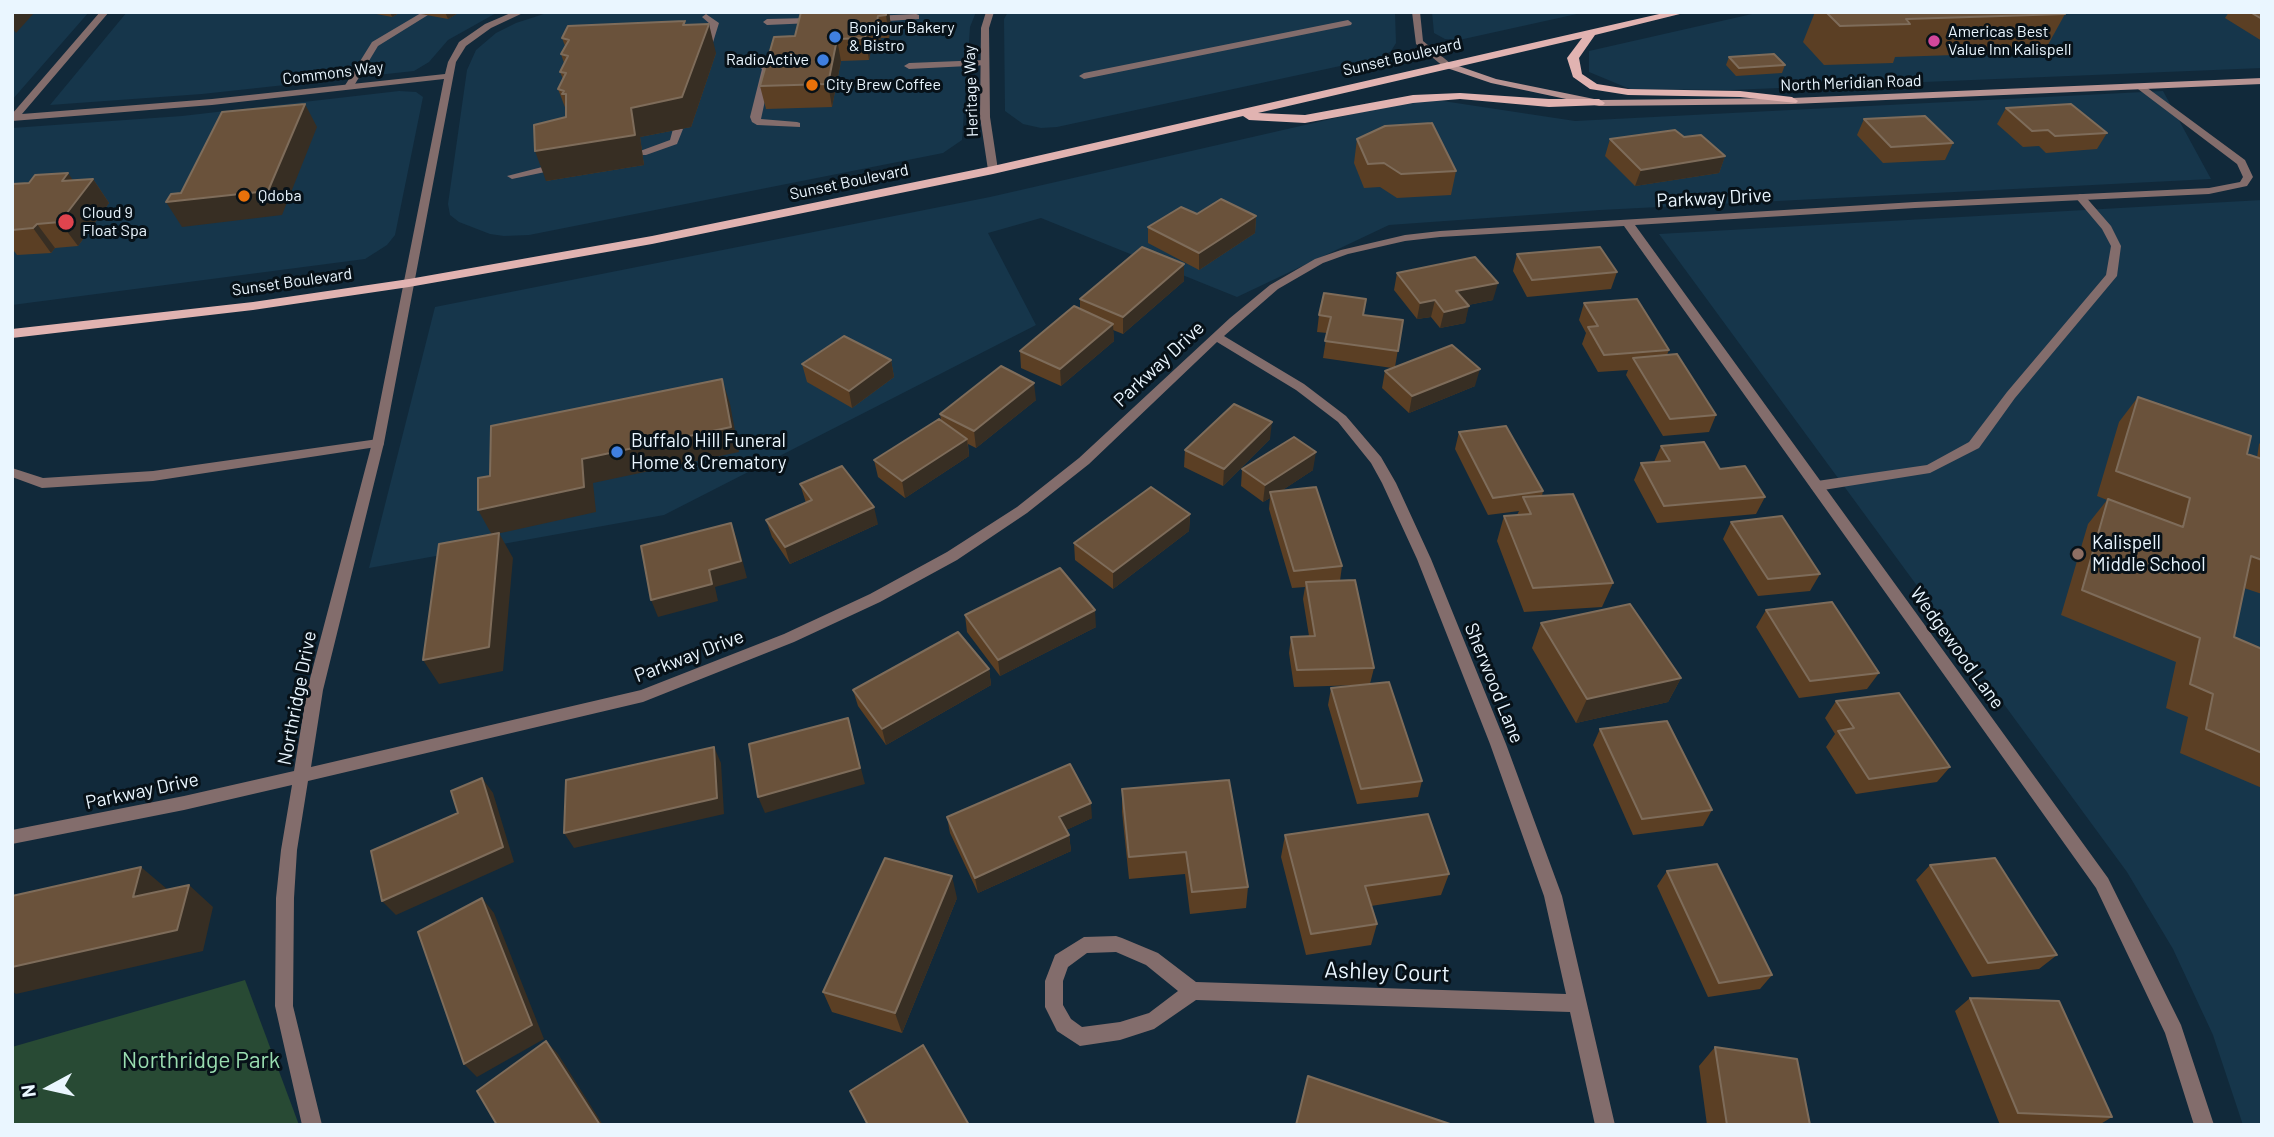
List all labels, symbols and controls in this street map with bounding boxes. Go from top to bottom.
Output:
place label: Bonjour Bakery & Bistro [849,18,955,56]
place label: Americas Best Value Inn Kalispell [1948,22,2071,60]
marker: Bonjour Bakery & Bistro [827,29,843,45]
marker: Americas Best Value Inn Kalispell [1926,33,1942,49]
street label: Sunset Boulevard [1341,34,1463,80]
street label: Heritage Way [960,45,982,137]
place label: RadioActive [726,50,809,70]
marker: RadioActive [815,52,831,68]
street label: Commons Way [281,57,385,89]
street label: North Meridian Road [1780,71,1922,95]
place label: City Brew Coffee [826,75,941,95]
marker: City Brew Coffee [804,77,820,93]
street label: Sunset Boulevard [788,160,910,204]
street label: Parkway Drive [1656,184,1772,212]
place label: Qdoba [258,186,302,206]
marker: Qdoba [236,188,252,204]
place label: Cloud 9 Float Spa [82,203,147,241]
marker: Cloud 9 Float Spa [56,212,76,232]
street label: Sunset Boulevard [231,264,353,300]
street label: Parkway Drive [1109,316,1209,412]
place label: Buffalo Hill Funeral Home & Crematory [631,430,787,474]
marker: Buffalo Hill Funeral Home & Crematory [609,444,625,460]
place label: Kalispell Middle School [2092,532,2206,576]
marker: Kalispell Middle School [2070,546,2086,562]
street label: Wedgewood Lane [1905,583,2009,713]
street label: Sherwood Lane [1459,619,1529,747]
street label: Parkway Drive [631,625,747,687]
street label: Northridge Drive [273,629,321,767]
street label: Parkway Drive [83,768,201,814]
street label: Ashley Court [1324,956,1450,988]
park label: Northridge Park [122,1046,280,1074]
north arrow [14,1053,84,1123]
text: N [15,1083,40,1099]

